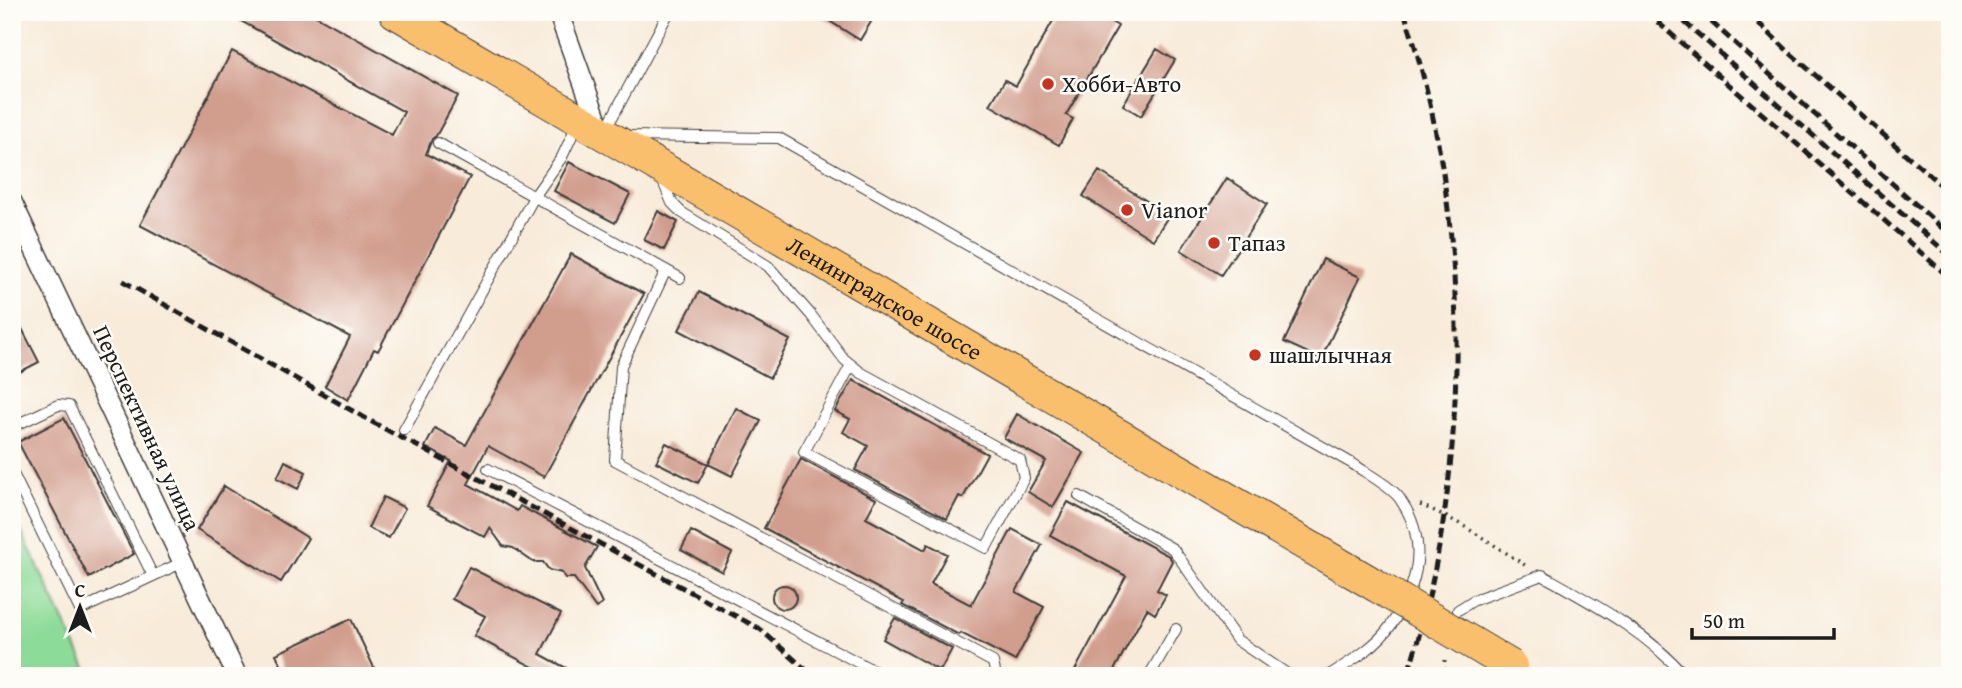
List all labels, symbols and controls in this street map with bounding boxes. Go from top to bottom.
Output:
place label: Хобби-Авто [1062,67,1181,100]
marker: Хобби-Авто [1040,76,1056,92]
place label: Vianor [1141,193,1208,226]
marker: Vianor [1119,202,1135,218]
place label: Тапаз [1228,226,1286,259]
street label: Ленинградское шоссе [781,228,989,368]
marker: Тапаз [1206,235,1222,251]
street label: Перспективная улица [85,320,210,536]
place label: шашлычная [1269,338,1392,371]
marker: шашлычная [1247,347,1263,363]
north arrow [46,572,116,642]
text: С [75,576,86,604]
scale bar [1692,597,1834,641]
text: 50 m [1703,605,1745,636]

